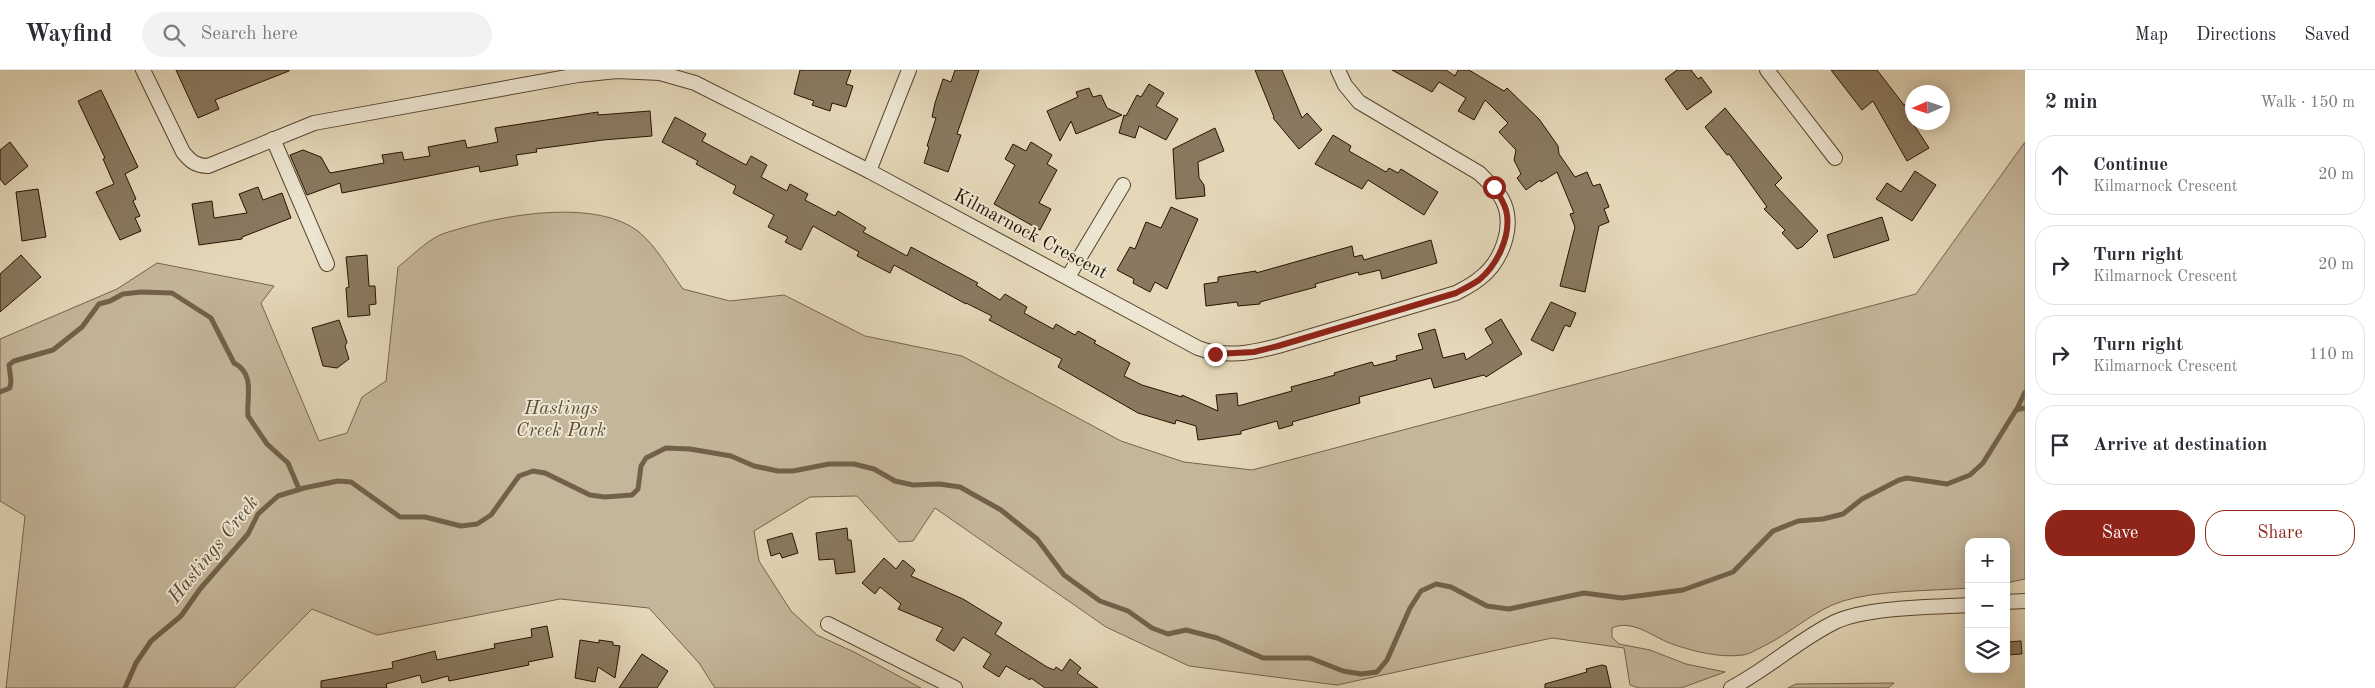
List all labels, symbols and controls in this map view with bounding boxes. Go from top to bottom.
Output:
search box [142,12,492,57]
icon: search [160,21,188,49]
text: Wayfind [25,23,112,47]
text: Search here [200,25,298,44]
text: Map [2135,26,2168,44]
text: Directions [2196,26,2276,44]
text: Saved [2304,26,2350,44]
north arrow [1905,85,1950,130]
text: 2 min [2045,92,2098,113]
text: Walk · 150 m [2260,95,2355,111]
text: Continue [2093,156,2168,175]
icon: ahead [2046,161,2074,189]
text: 20 m [2318,167,2354,183]
route start [1483,176,1506,199]
text: Kilmarnock Crescent [2093,179,2237,195]
street label: Kilmarnock Crescent [950,186,1110,284]
text: Turn right [2093,246,2183,265]
icon: right [2046,251,2074,279]
text: 20 m [2318,257,2354,273]
text: Kilmarnock Crescent [2093,269,2237,285]
text: Turn right [2093,336,2183,355]
icon: right [2046,341,2074,369]
route end [1204,343,1227,366]
text: 110 m [2309,347,2354,363]
text: Kilmarnock Crescent [2093,359,2237,375]
park label: Hastings Creek Park [516,400,606,441]
icon: arrive [2046,431,2074,459]
text: Arrive at destination [2093,436,2267,455]
water label: Hastings Creek [164,492,263,608]
button: Save [2045,510,2195,556]
button: Share [2205,510,2355,556]
map controls [1965,538,2010,673]
button: + [1965,538,2010,583]
button: − [1965,583,2010,628]
button: layers [1965,628,2010,673]

